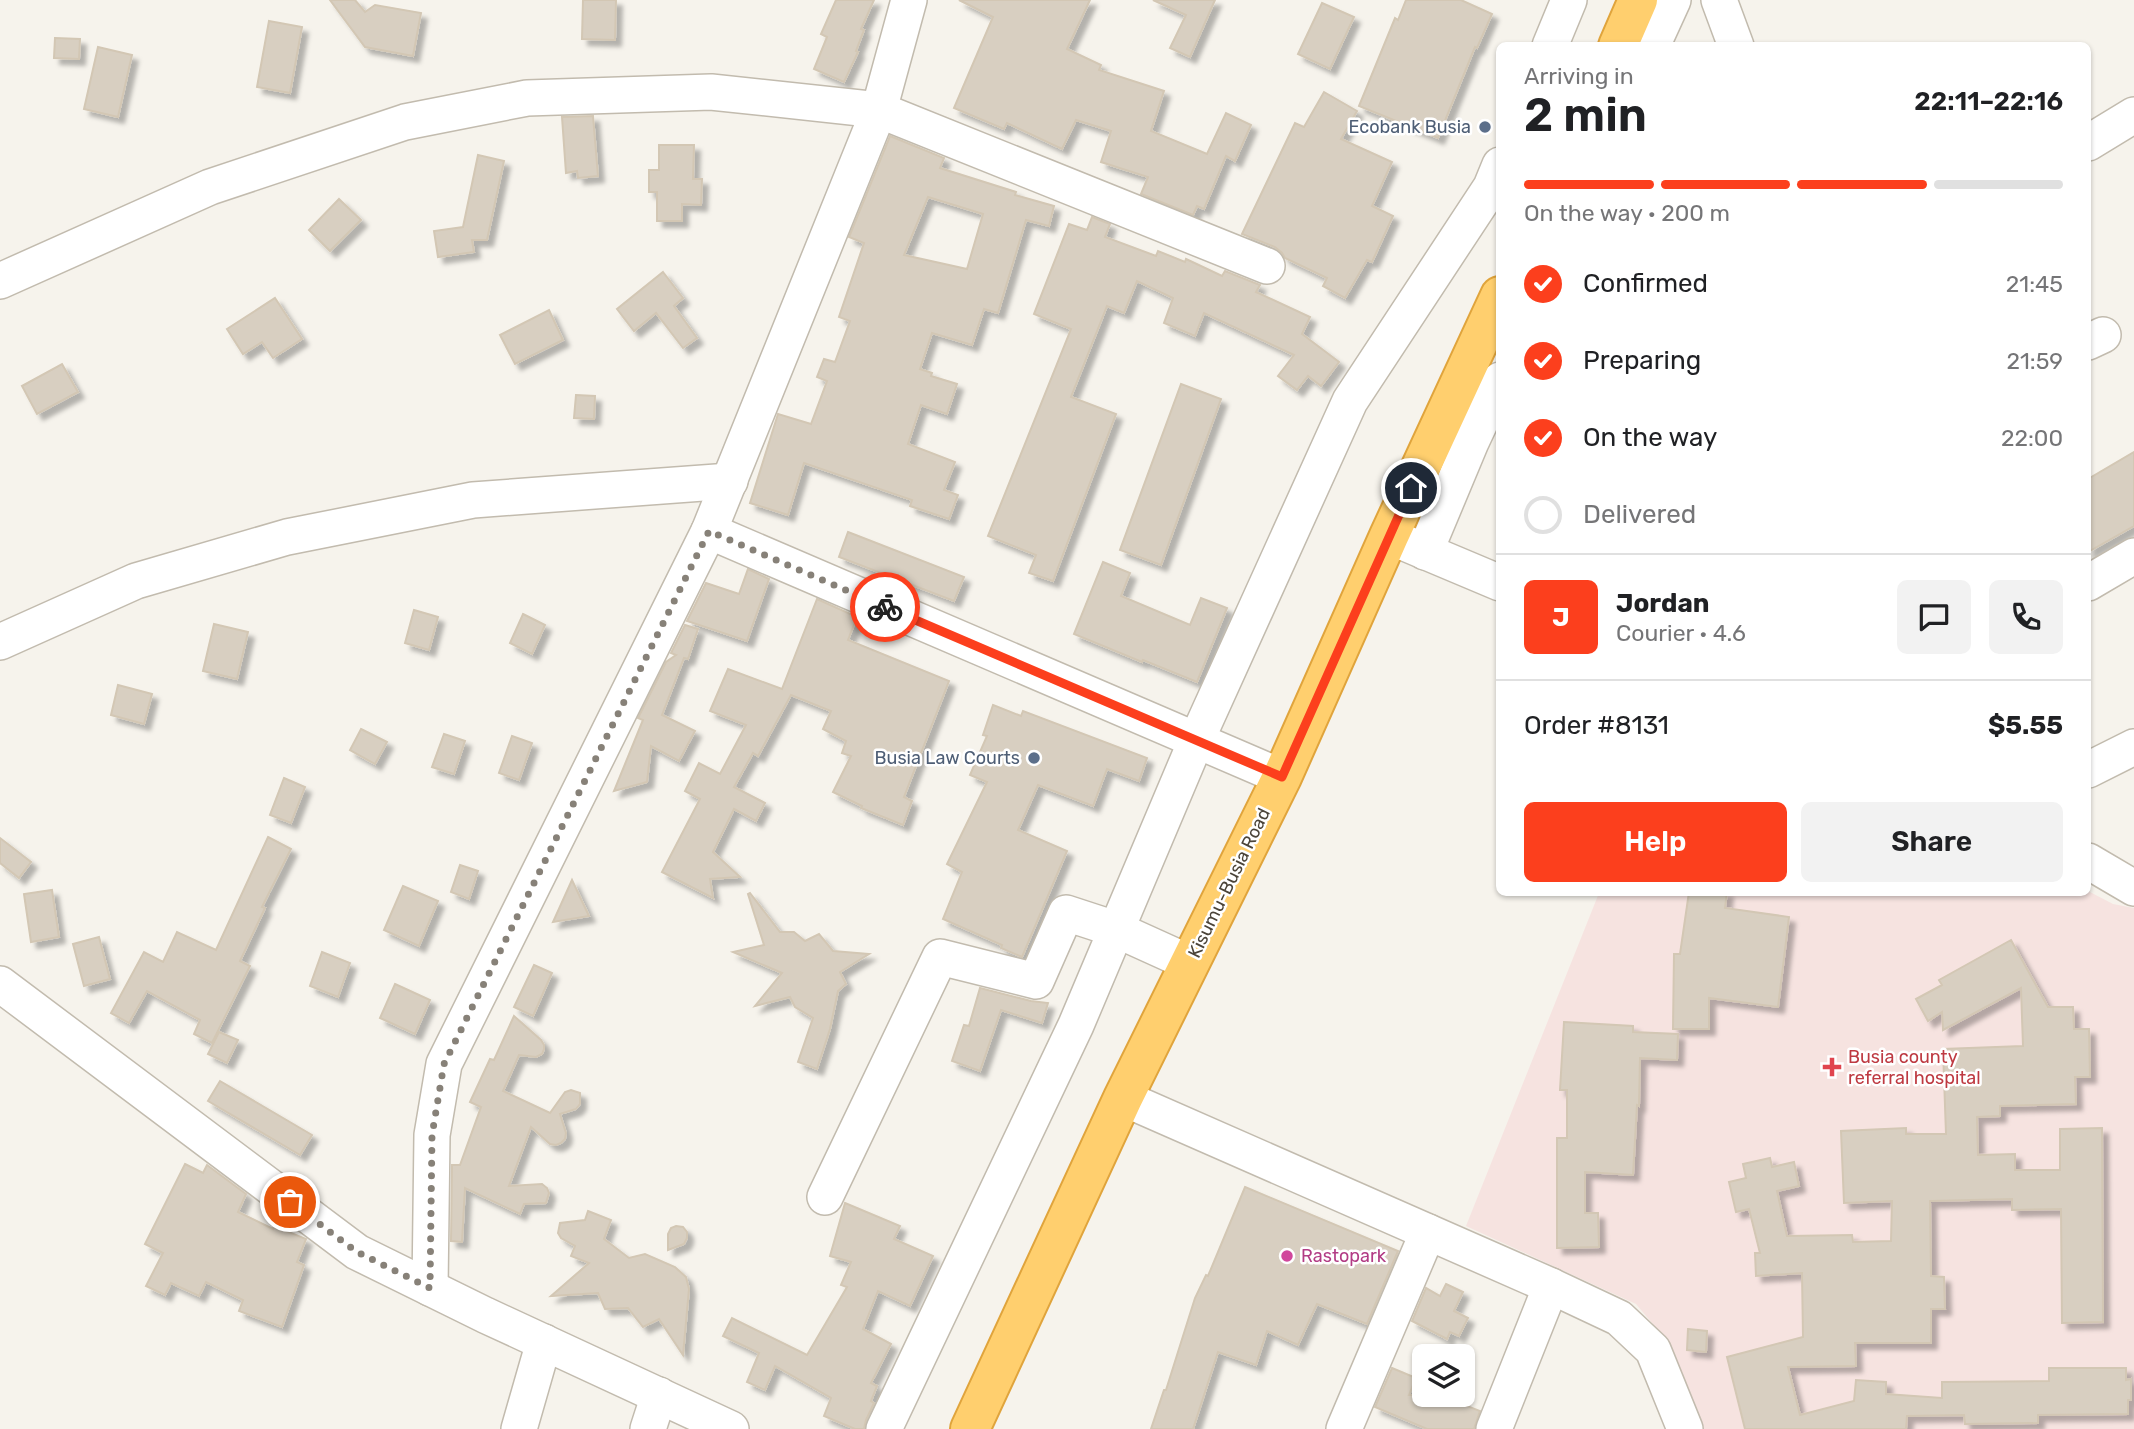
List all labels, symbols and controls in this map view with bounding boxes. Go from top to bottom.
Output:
text: Arriving in [1524,62,1634,90]
text: 22:11–22:16 [1914,86,2063,117]
text: 2 min [1524,88,1647,143]
place label: Ecobank Busia [1349,116,1471,138]
marker: Ecobank Busia [1477,119,1493,135]
text: On the way · 200 m [1524,199,1730,227]
icon: check [1524,265,1562,303]
text: Confirmed [1583,268,1708,299]
text: 21:45 [2006,270,2063,298]
icon: check [1524,342,1562,380]
text: Preparing [1583,345,1701,376]
text: 21:59 [2006,347,2063,375]
icon: check [1524,419,1562,457]
text: On the way [1583,422,1717,453]
text: 22:00 [2001,424,2063,452]
pin [1381,458,1441,518]
icon: home [1392,469,1430,507]
text: Delivered [1583,499,1696,530]
courier [850,572,920,642]
button: chat [1897,580,1971,654]
button: phone [1989,580,2063,654]
icon: bike [866,588,904,626]
text: Jordan [1616,588,1709,619]
text: J [1552,602,1570,633]
text: Courier · 4.6 [1616,619,1746,647]
text: Order #8131 [1524,710,1669,741]
text: $5.55 [1988,710,2063,741]
place label: Busia Law Courts [875,747,1020,769]
marker: Busia Law Courts [1026,750,1042,766]
button: Help [1524,802,1787,882]
button: Share [1801,802,2063,882]
street label: Kisumu-Busia Road [1183,804,1275,962]
place label: Busia county referral hospital [1848,1046,1981,1089]
marker: Busia county referral hospital [1822,1057,1842,1077]
pin [260,1172,320,1232]
icon: bag [271,1183,309,1221]
place label: Rastopark [1301,1245,1387,1267]
marker: Rastopark [1279,1248,1295,1264]
map controls [1412,1344,1475,1407]
button: layers [1412,1344,1475,1407]

